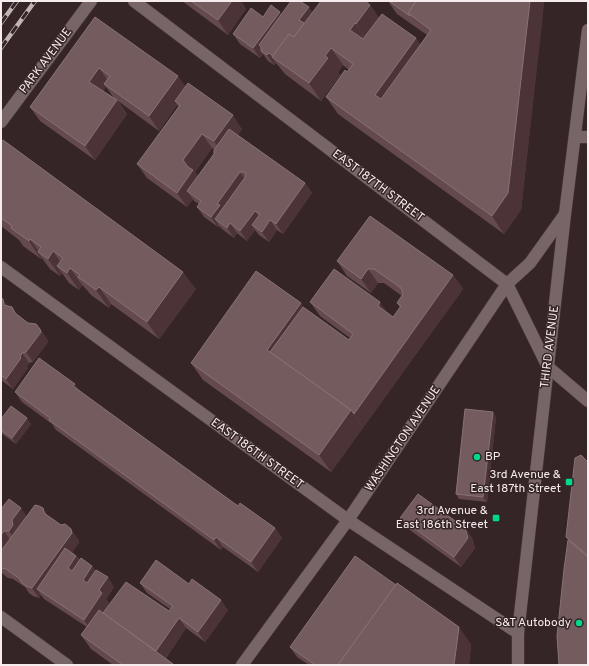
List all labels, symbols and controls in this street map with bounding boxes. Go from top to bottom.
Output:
street label: PARK AVENUE [16,25,76,97]
street label: EAST 187TH STREET [329,146,427,226]
street label: THIRD AVENUE [537,305,563,389]
street label: WASHINGTON AVENUE [362,383,444,495]
street label: EAST 186TH STREET [207,415,307,493]
place label: BP [485,449,501,465]
marker: BP [472,452,482,462]
place label: 3rd Avenue & East 187th Street [470,467,561,497]
marker: 3rd Avenue & East 187th Street [564,477,574,487]
place label: 3rd Avenue & East 186th Street [396,503,488,533]
marker: 3rd Avenue & East 186th Street [491,513,501,523]
place label: S&T Autobody [495,615,571,631]
marker: S&T Autobody [574,618,584,628]

